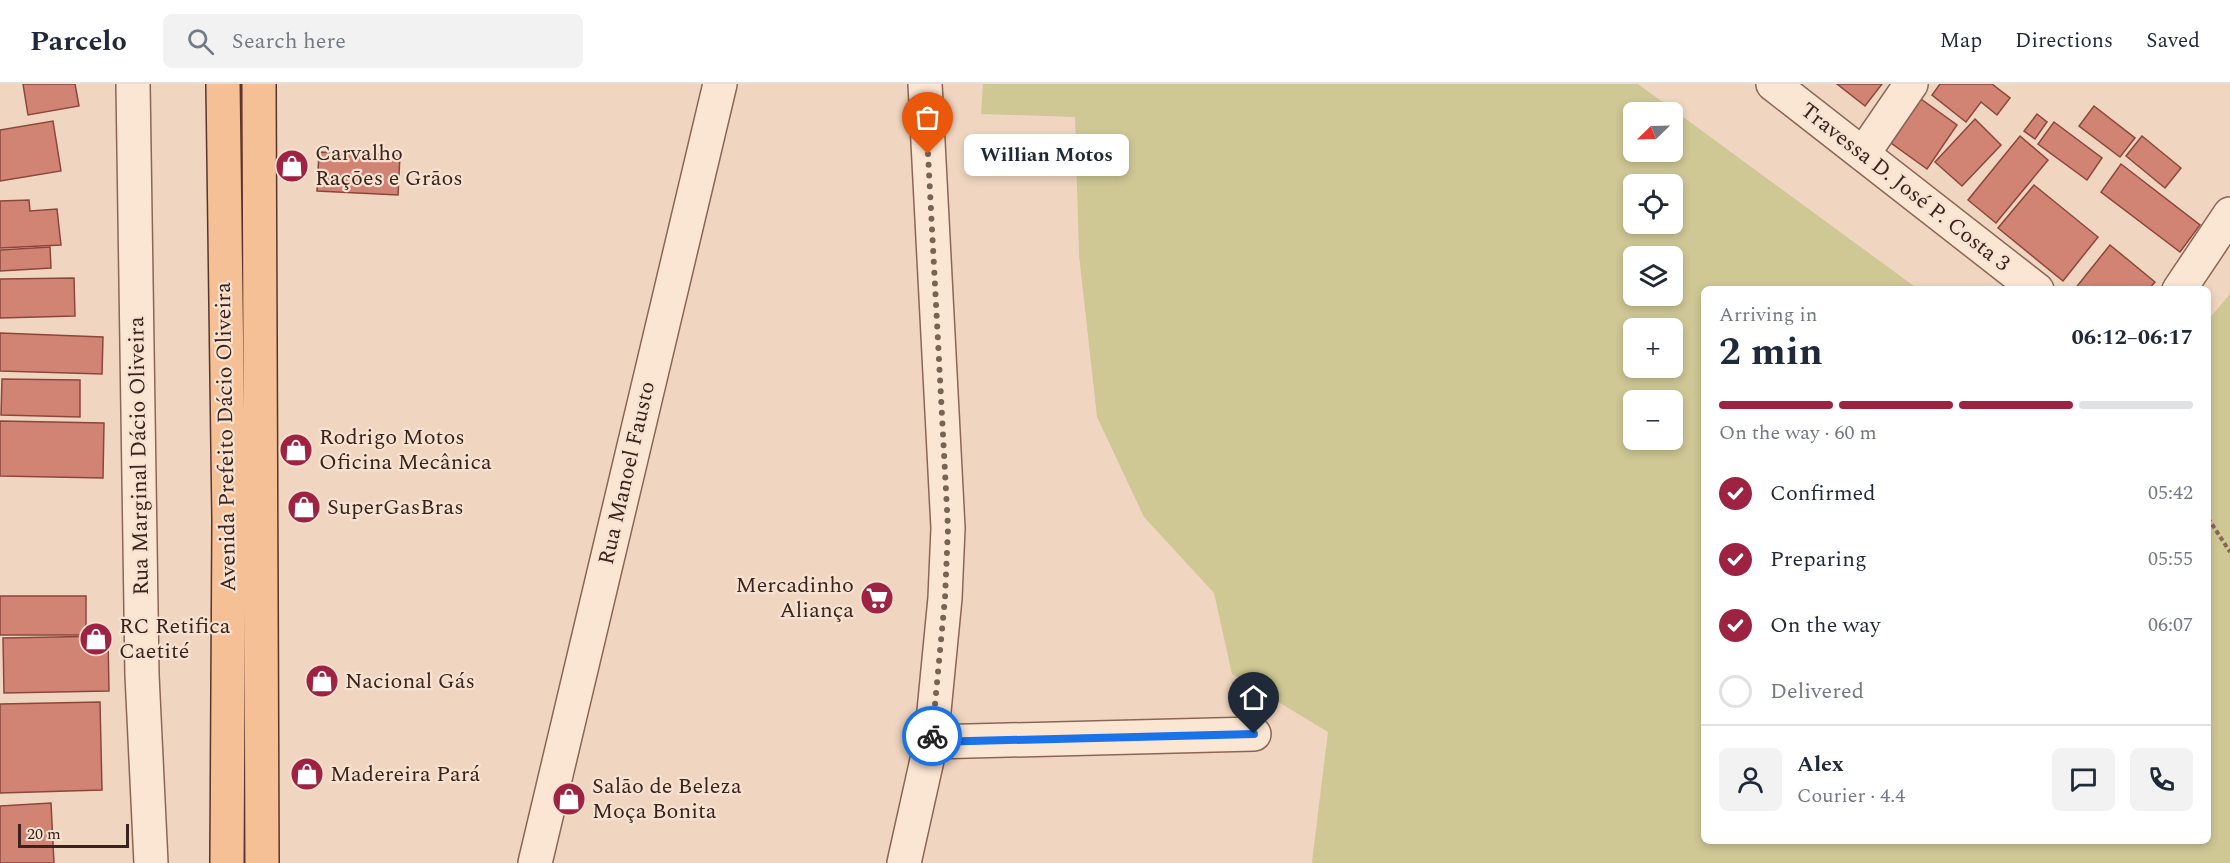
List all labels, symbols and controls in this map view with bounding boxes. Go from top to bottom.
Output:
search box [163,14,583,68]
text: Parcelo [30,20,127,63]
icon: search [184,25,217,58]
text: Search here [232,25,346,58]
text: Map [1940,25,1982,57]
text: Directions [2015,25,2113,57]
text: Saved [2146,25,2200,57]
pin [902,92,953,154]
street label: Travessa D. José P. Costa 3 [1793,94,2017,280]
icon: bag [911,101,944,134]
north arrow [1623,102,1683,162]
map controls [1623,102,1683,450]
callout: Willian Motos [964,133,1129,175]
place label: Carvalho Rações e Grãos [315,137,463,195]
text: Willian Motos [980,140,1113,170]
shop icon: Carvalho Rações e Grãos [274,148,310,184]
button: locate [1623,174,1683,234]
button: layers [1623,246,1683,306]
street label: Avenida Prefeito Dácio Oliveira [207,282,245,592]
text: Arriving in [1719,300,1817,330]
street label: Rua Marginal Dácio Oliveira [120,316,158,596]
button: + [1623,318,1683,378]
text: 06:12–06:17 [2071,321,2193,354]
text: 2 min [1719,323,1823,382]
street label: Rua Manoel Fausto [590,378,664,568]
button: − [1623,390,1683,450]
text: On the way · 60 m [1719,418,1877,448]
place label: Rodrigo Motos Oficina Mecânica [319,421,492,479]
shop icon: Rodrigo Motos Oficina Mecânica [278,432,314,468]
icon: check [1719,477,1752,510]
text: Confirmed [1770,477,1876,510]
text: 05:42 [2148,478,2193,508]
shop icon: SuperGasBras [286,489,322,525]
place label: SuperGasBras [327,491,464,524]
icon: check [1719,543,1752,576]
text: Preparing [1770,543,1867,576]
text: 05:55 [2148,544,2193,574]
place label: Mercadinho Aliança [736,569,854,627]
supermarket icon: Mercadinho Aliança [859,580,895,616]
icon: check [1719,609,1752,642]
text: On the way [1770,609,1881,642]
place label: RC Retifica Caetité [119,610,231,668]
text: 06:07 [2148,610,2193,640]
shop icon: RC Retifica Caetité [78,621,114,657]
shop icon: Nacional Gás [304,663,340,699]
place label: Nacional Gás [345,665,475,698]
pin [1228,672,1279,734]
text: Delivered [1770,675,1864,708]
icon: home [1237,681,1270,714]
courier [902,706,962,766]
icon: bike [916,720,949,753]
button: person [1719,748,1782,811]
text: Alex [1797,748,1844,781]
button: chat [2052,748,2115,811]
button: phone [2130,748,2193,811]
shop icon: Madereira Pará [289,756,325,792]
place label: Madereira Pará [330,758,481,791]
place label: Salão de Beleza Moça Bonita [592,770,742,828]
shop icon: Salão de Beleza Moça Bonita [551,781,587,817]
text: Courier · 4.4 [1797,781,1905,811]
scale bar [18,821,129,848]
text: 20 m [27,822,61,846]

